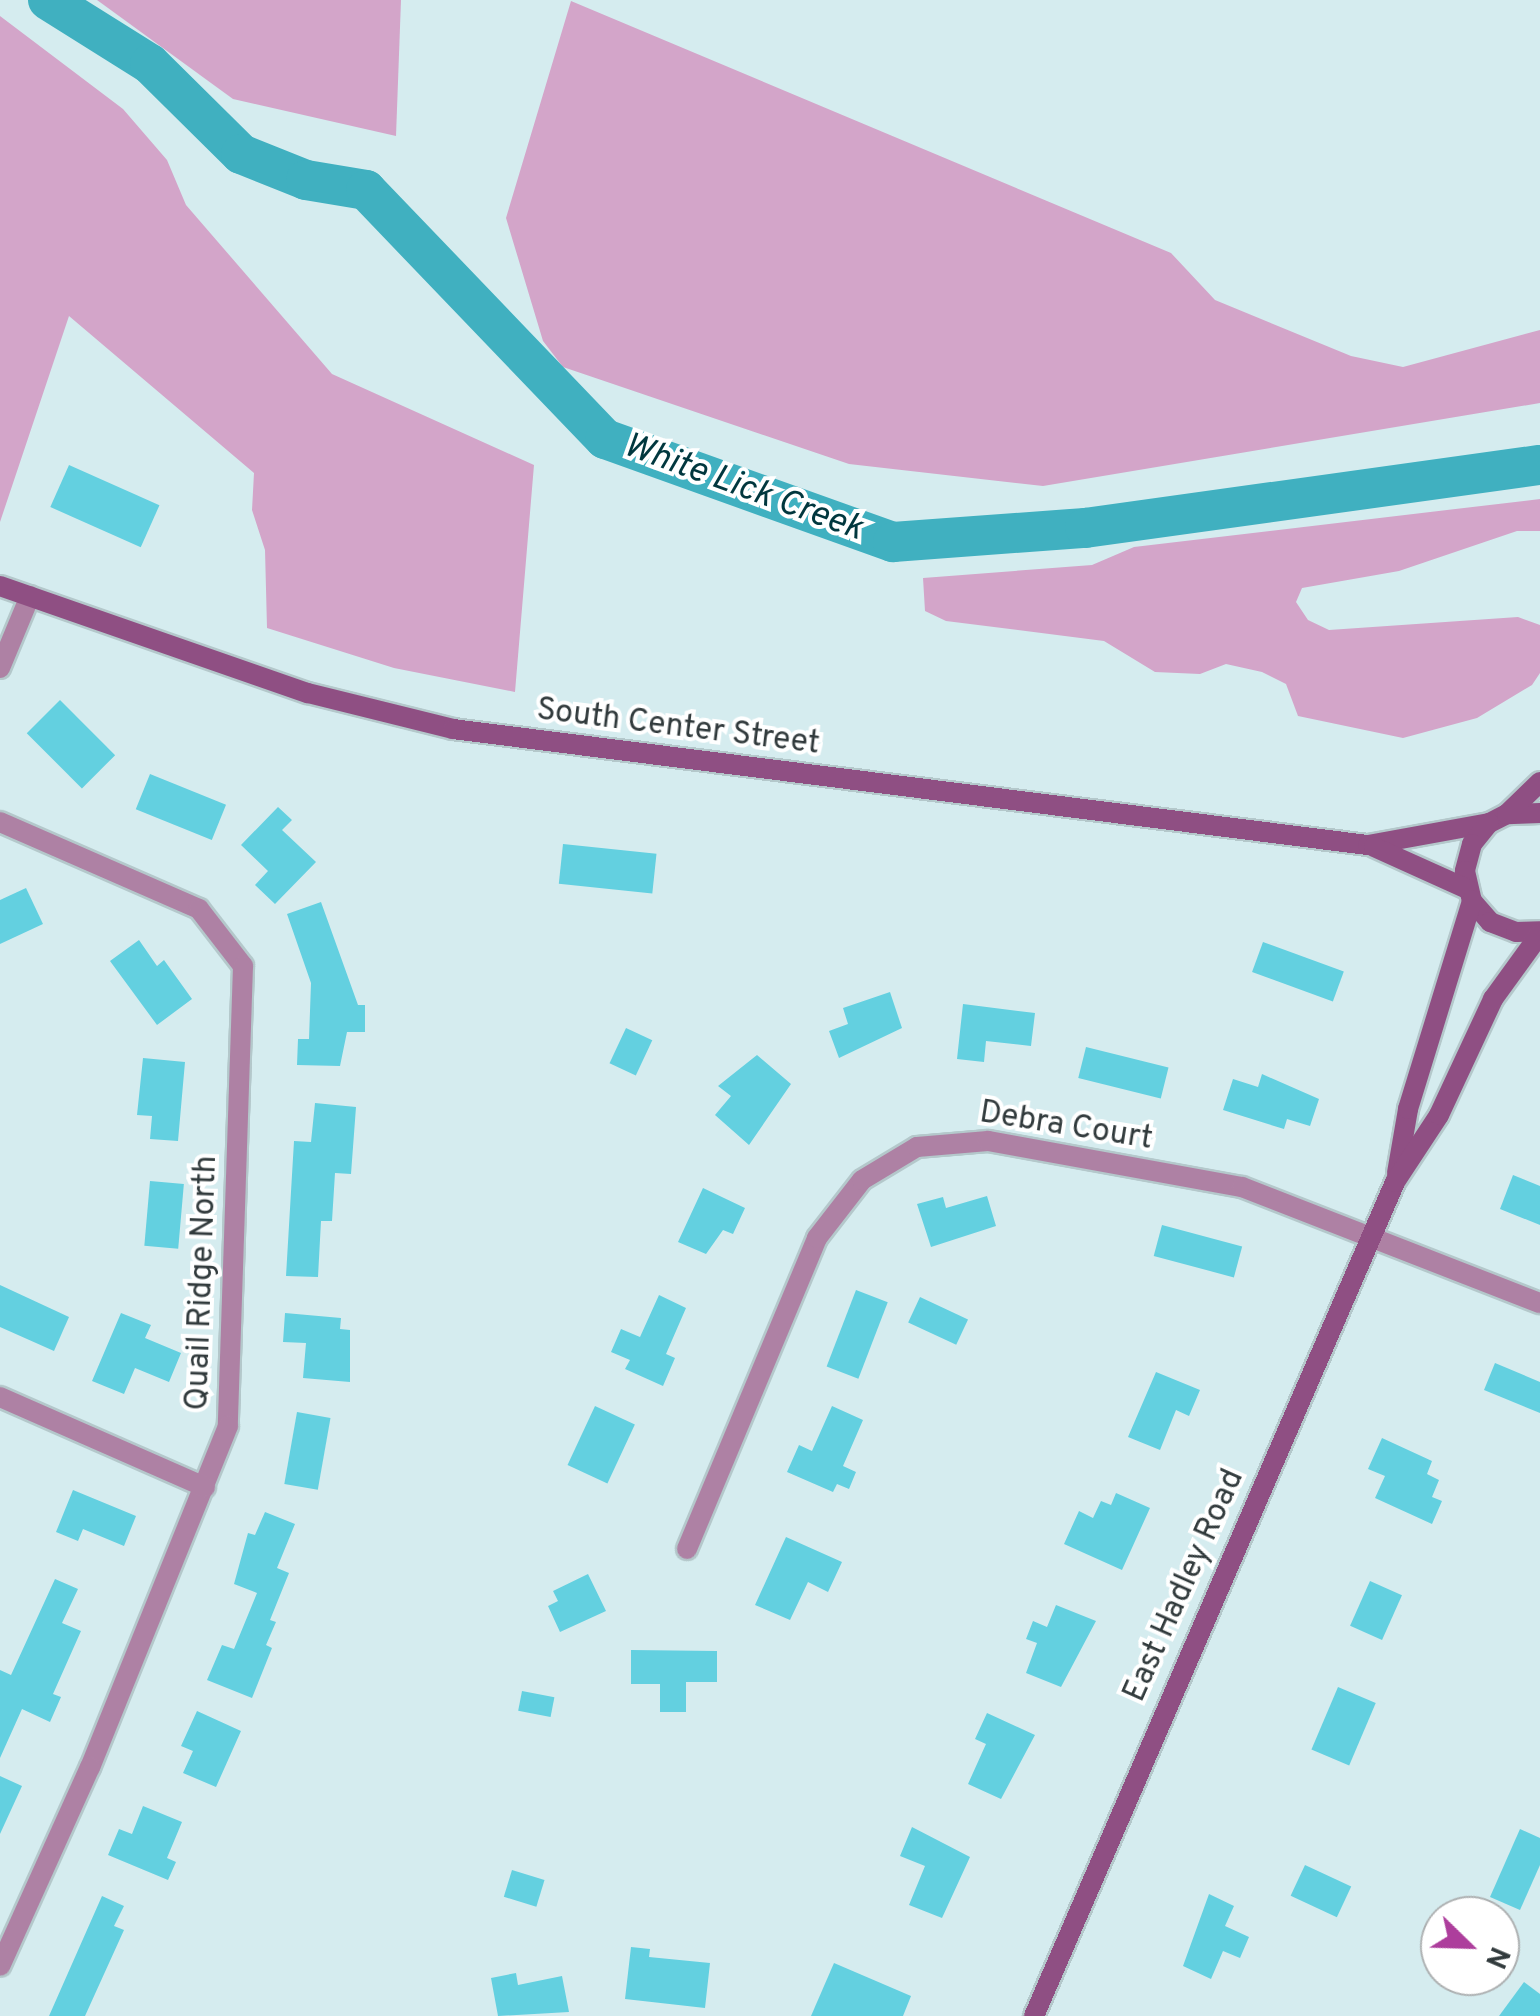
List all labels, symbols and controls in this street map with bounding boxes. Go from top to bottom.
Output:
water label: White Lick Creek [618,425,868,551]
street label: South Center Street [534,692,822,764]
street label: Debra Court [977,1094,1155,1160]
street label: Quail Ridge North [179,1155,227,1411]
street label: East Hadley Road [1117,1464,1253,1708]
north arrow [1420,1896,1520,1996]
text: N [1475,1941,1516,1973]

